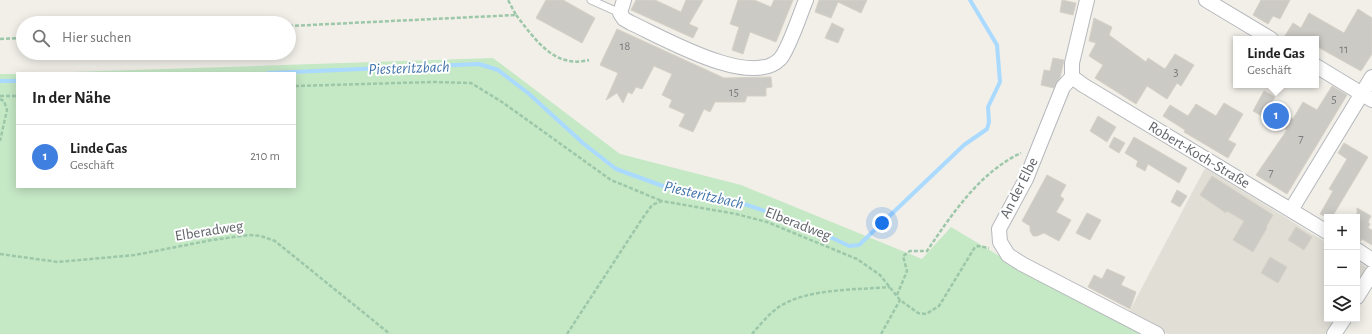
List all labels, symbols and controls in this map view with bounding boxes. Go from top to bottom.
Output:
search box [16,16,296,60]
icon: search [30,27,52,49]
text: Hier suchen [62,30,132,45]
popup [1233,36,1319,88]
house number: 18 [620,40,630,53]
house number: 11 [1340,43,1348,56]
text: Linde Gas [1247,46,1305,61]
water label: Piesteritzbach [368,59,450,77]
text: Geschäft [1247,64,1291,77]
house number: 3 [1173,66,1179,79]
house number: 15 [729,86,739,99]
text: In der Nähe [32,89,111,106]
house number: 5 [1331,93,1337,106]
pin: 1 [1263,101,1289,131]
street label: Robert-Koch-Straße [1146,119,1252,191]
house number: 7 [1298,132,1304,145]
text: Linde Gas [70,141,127,156]
text: 1 [43,150,47,163]
text: 210 m [250,150,280,163]
street label: An der Elbe [997,155,1041,221]
text: Geschäft [70,159,114,172]
house number: 7 [1268,166,1274,179]
water label: Piesteritzbach [663,178,745,212]
street label: Elberadweg [763,205,833,244]
your location [872,213,892,233]
map controls [1324,214,1360,322]
button: + [1324,214,1360,250]
street label: Elberadweg [174,218,245,244]
button: − [1324,250,1360,286]
button: layers [1324,286,1360,322]

